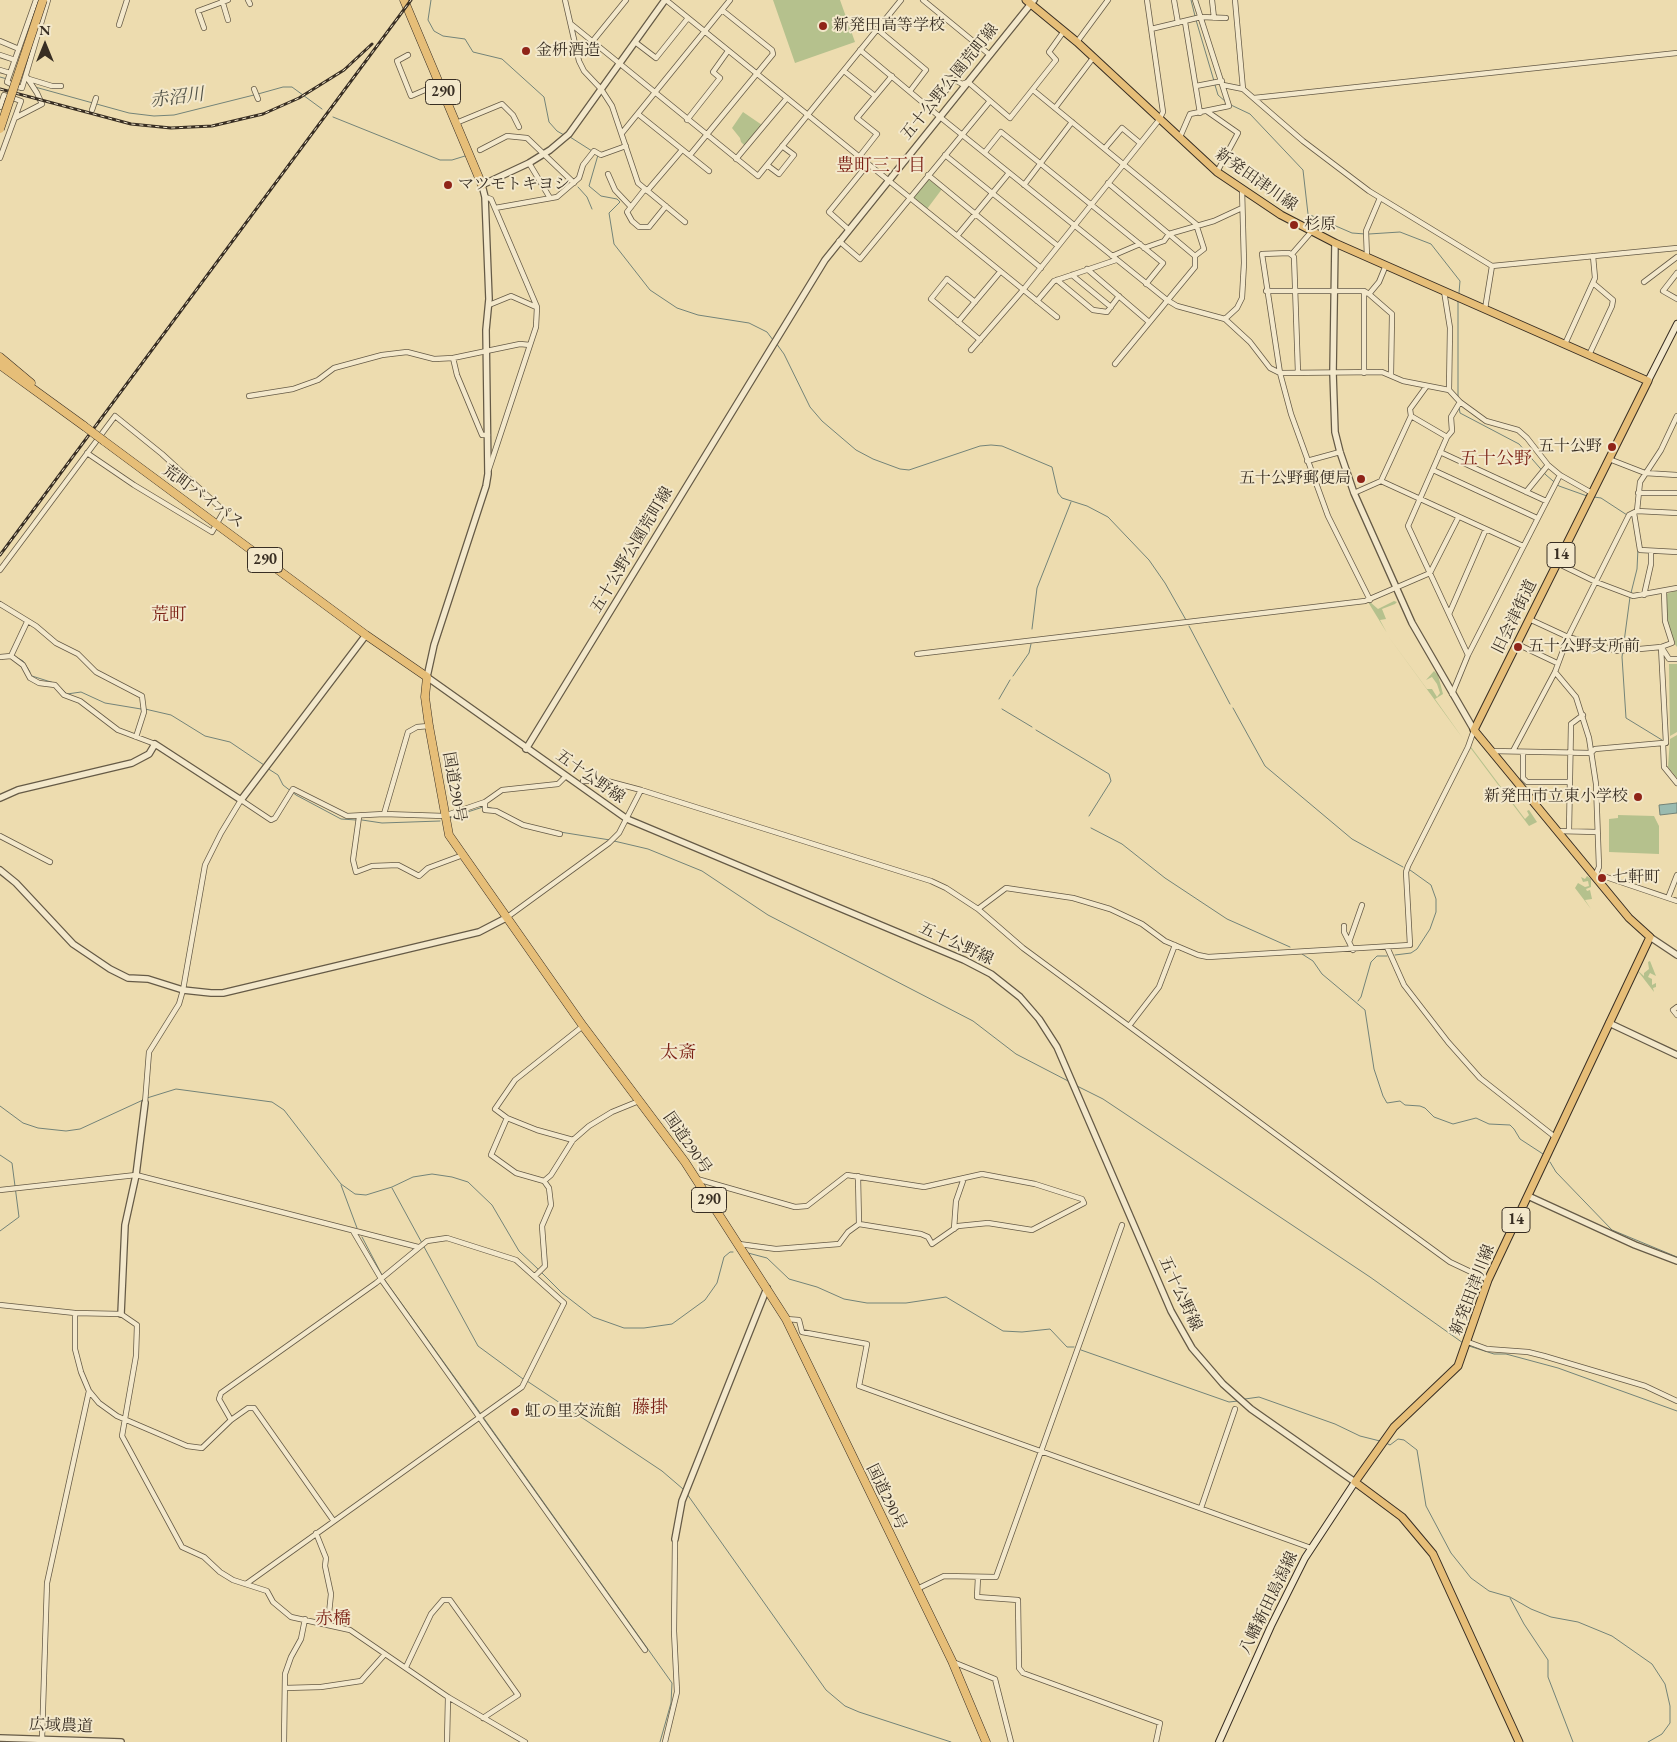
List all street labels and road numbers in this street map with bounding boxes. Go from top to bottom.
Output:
street label: 五十公野公園荒町線 [897,20,1003,144]
road number: 290 [426,80,460,104]
street label: 新発田津川線 [1211,145,1301,215]
street label: 荒町バイパス [159,461,247,533]
street label: 五十公野公園荒町線 [587,483,677,617]
road number: 14 [1547,542,1575,568]
road number: 290 [248,548,282,572]
street label: 旧会津街道 [1489,577,1541,657]
street label: 五十公野線 [552,746,628,808]
street label: 国道290号 [438,750,470,824]
street label: 五十公野線 [916,918,996,970]
street label: 国道290号 [659,1108,715,1178]
road number: 290 [692,1188,726,1212]
road number: 14 [1502,1208,1530,1232]
street label: 新発田津川線 [1447,1242,1499,1338]
street label: 五十公野線 [1154,1254,1206,1334]
street label: 国道290号 [862,1461,910,1533]
street label: 八幡新田島潟線 [1236,1548,1302,1658]
street label: 広域農道 [29,1715,93,1737]

